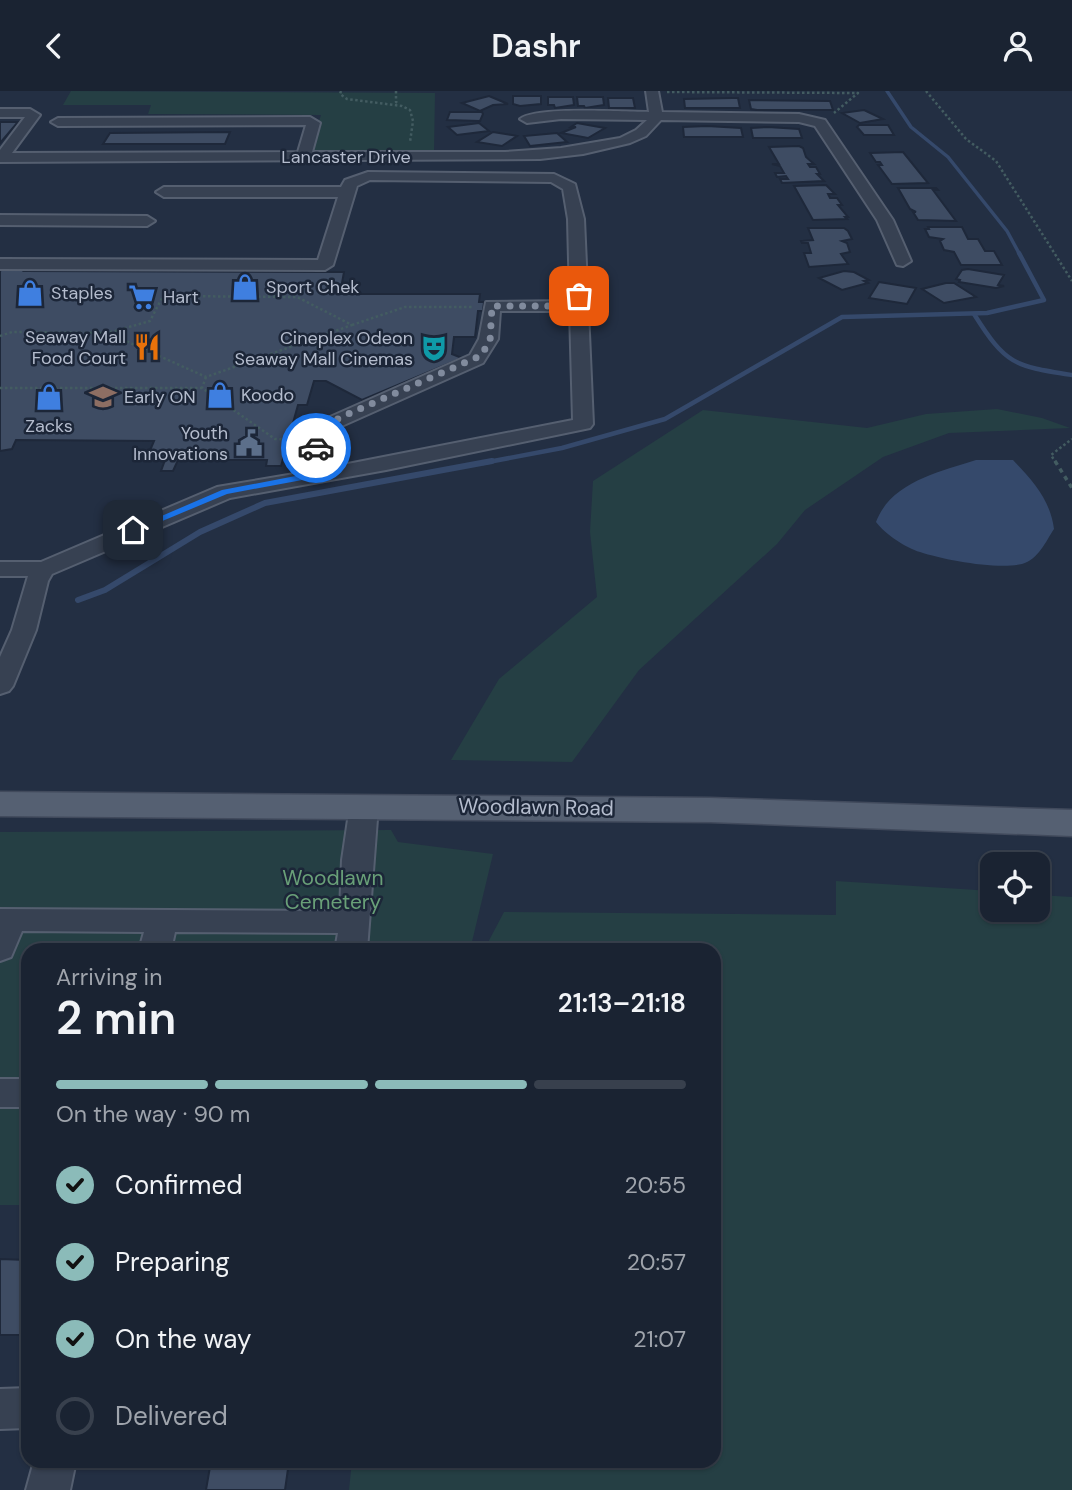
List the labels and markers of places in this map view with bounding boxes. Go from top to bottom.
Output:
pin [549,266,609,326]
shop icon: Sport Chek [230,272,260,302]
place label: Sport Chek [266,275,359,299]
shop icon: Staples [15,278,45,308]
place label: Staples [51,281,113,305]
supermarket icon: Hart [127,282,157,312]
place label: Hart [163,285,199,309]
place label: Seaway Mall Food Court [25,325,126,370]
place label: Cineplex Odeon Seaway Mall Cinemas [235,326,413,371]
restaurant icon: Seaway Mall Food Court [132,332,162,362]
theatre icon: Cineplex Odeon Seaway Mall Cinemas [419,333,449,363]
shop icon: Koodo [205,380,235,410]
shop icon: Zacks [34,382,64,412]
school or university icon: Early ON [88,382,118,412]
place label: Koodo [241,383,294,407]
place label: Early ON [124,385,196,409]
place label: Zacks [25,414,73,438]
place label: Youth Innovations [133,421,228,466]
public building icon: Youth Innovations [234,428,264,458]
pin [103,500,163,560]

